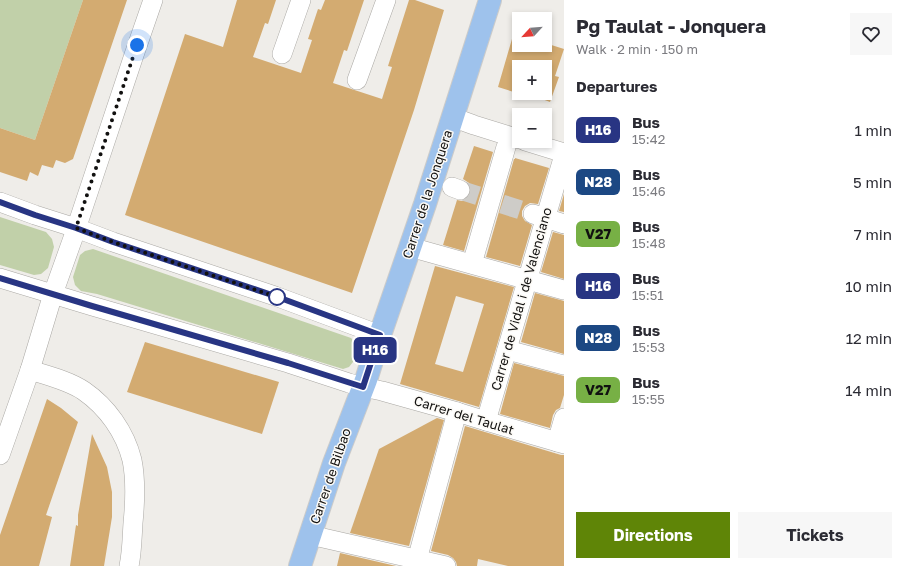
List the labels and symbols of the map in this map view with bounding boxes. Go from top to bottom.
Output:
north arrow [512,12,552,52]
your location [127,35,147,55]
street label: Carrer de la Jonquera [399,128,455,260]
street label: Carrer de Vidal i de Valenciano [487,205,555,392]
unlabelled marker [268,288,286,306]
line badge: H16 [352,337,398,363]
street label: Carrer del Taulat [412,392,516,438]
street label: Carrer de Bilbao [306,426,354,526]

